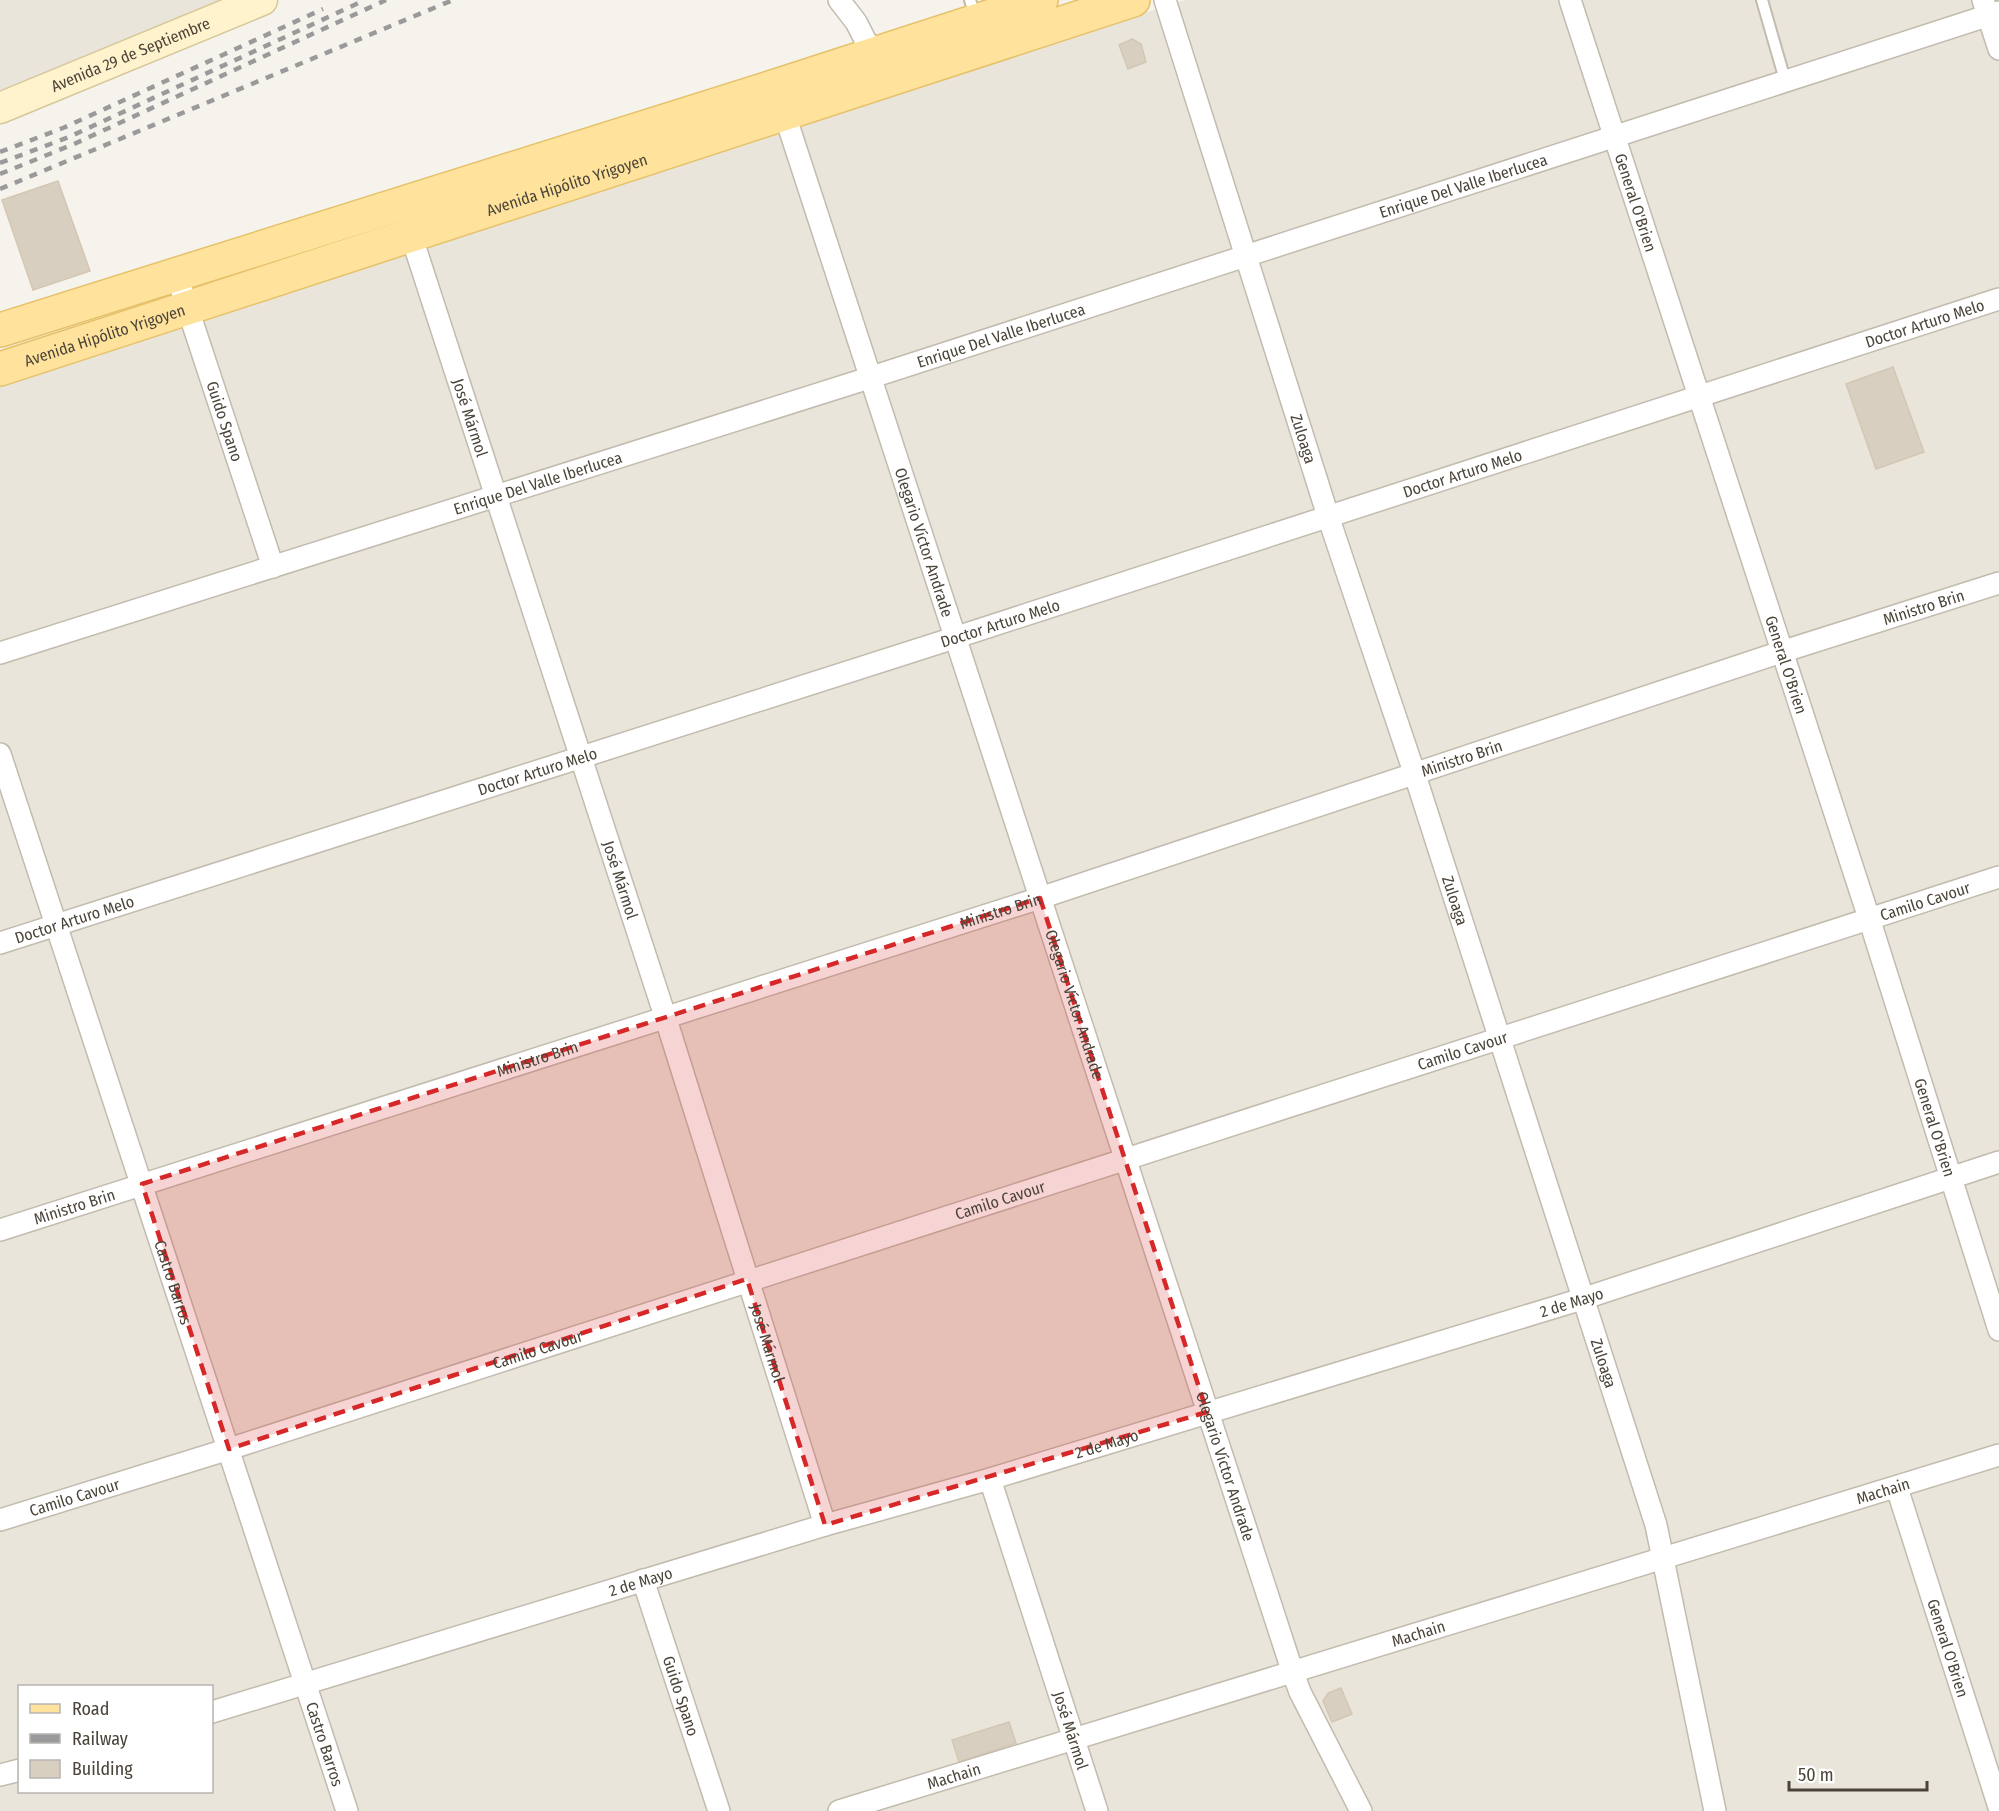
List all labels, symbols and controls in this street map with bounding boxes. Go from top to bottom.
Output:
street label: Avenida 29 de Septiembre [48,13,213,95]
street label: Avenida Hipólito Yrigoyen [484,149,650,219]
street label: Enrique Del Valle Iberlucea [1377,149,1550,222]
street label: General O'Brien [1611,151,1661,254]
street label: Doctor Arturo Melo [1863,295,1987,351]
street label: Enrique Del Valle Iberlucea [914,299,1087,371]
street label: Avenida Hipólito Yrigoyen [22,300,187,370]
street label: José Mármol [449,376,492,459]
street label: Guido Spano [203,379,247,464]
street label: Zuloaga [1287,412,1320,466]
street label: Doctor Arturo Melo [1400,445,1524,501]
street label: Enrique Del Valle Iberlucea [451,447,624,518]
street label: Olegario Víctor Andrade [891,465,957,619]
street label: Ministro Brin [1881,585,1967,629]
street label: Doctor Arturo Melo [938,595,1062,651]
street label: General O'Brien [1762,613,1811,716]
street label: Ministro Brin [1419,736,1505,780]
street label: Doctor Arturo Melo [475,743,599,799]
street label: José Mármol [599,838,642,921]
street label: Zuloaga [1438,873,1472,928]
street label: Camilo Cavour [1877,877,1973,924]
street label: Ministro Brin [957,889,1043,933]
street label: Doctor Arturo Melo [12,891,136,947]
street label: Olegario Víctor Andrade [1042,927,1108,1081]
street label: Camilo Cavour [1415,1027,1510,1074]
street label: Ministro Brin [494,1037,580,1080]
street label: General O'Brien [1911,1076,1960,1179]
street label: Camilo Cavour [953,1176,1048,1223]
street label: Ministro Brin [31,1184,117,1228]
street label: Castro Barros [151,1238,196,1327]
street label: 2 de Mayo [1537,1283,1606,1321]
street label: José Mármol [747,1301,789,1384]
street label: Camilo Cavour [490,1326,585,1373]
street label: Zuloaga [1587,1336,1621,1390]
street label: Olegario Víctor Andrade [1192,1389,1259,1543]
street label: 2 de Mayo [1072,1425,1141,1462]
street label: Machain [1854,1473,1912,1508]
street label: Camilo Cavour [27,1474,122,1520]
street label: 2 de Mayo [606,1563,675,1600]
street label: General O'Brien [1924,1596,1973,1700]
street label: Machain [1389,1616,1447,1650]
street label: Guido Spano [659,1653,703,1738]
legend [18,1685,213,1793]
street label: José Mármol [1050,1689,1092,1772]
text: Road [72,1698,109,1720]
street label: Castro Barros [302,1699,348,1789]
text: Railway [72,1728,128,1750]
scale bar [1789,1754,1927,1792]
text: Building [72,1758,133,1780]
street label: Machain [925,1759,983,1793]
text: 50 m [1798,1764,1834,1786]

